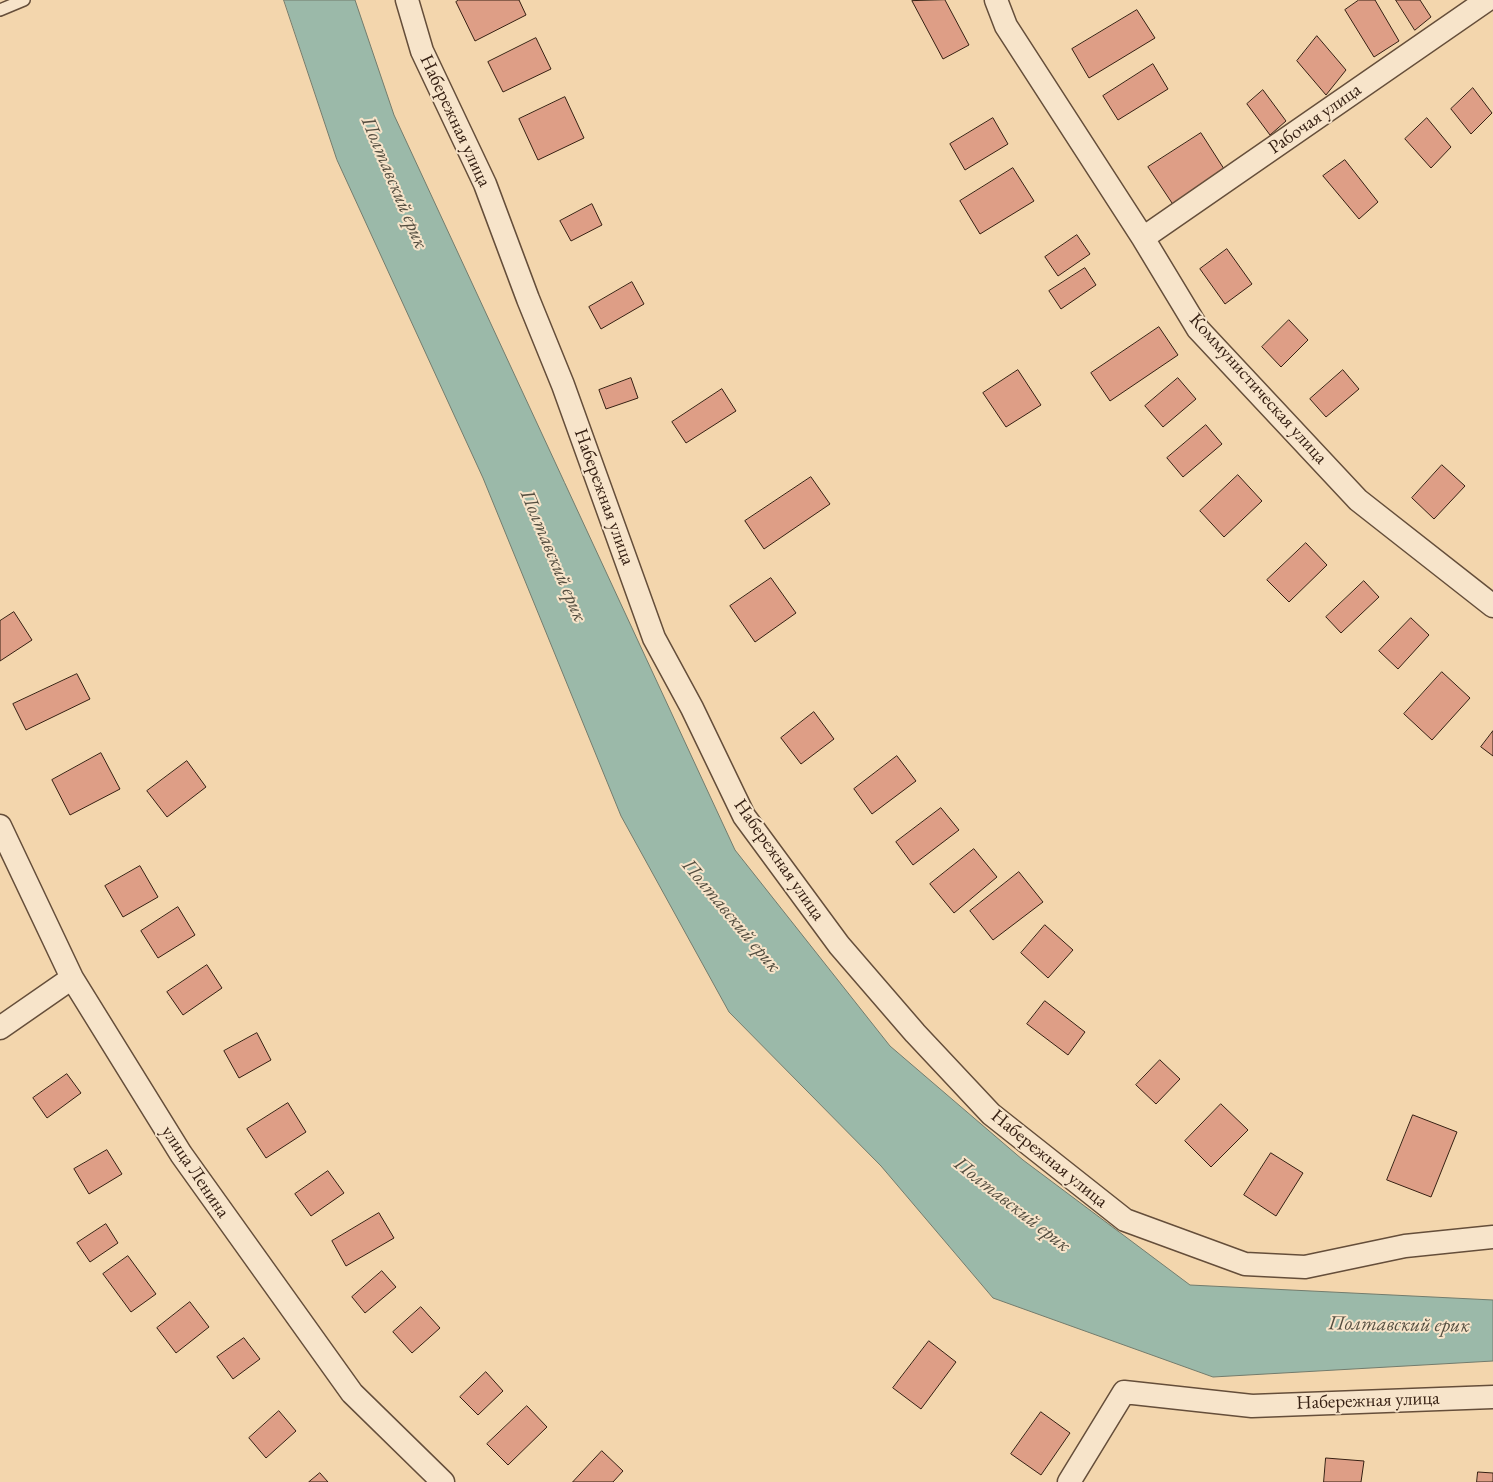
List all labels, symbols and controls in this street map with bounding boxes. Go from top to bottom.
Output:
street label: Набережная улица [414,51,496,191]
street label: Рабочая улица [1264,79,1366,159]
water label: Полтавский ерик [355,113,433,253]
street label: Коммунистическая улица [1184,309,1332,469]
street label: Набережная улица [569,426,639,568]
water label: Полтавский ерик [514,486,592,626]
street label: Набережная улица [729,795,829,925]
water label: Полтавский ерик [676,854,786,978]
street label: Набережная улица [986,1105,1112,1213]
street label: улица Ленина [156,1121,234,1223]
water label: Полтавский ерик [949,1152,1075,1258]
water label: Полтавский ерик [1328,1312,1470,1338]
street label: Набережная улица [1296,1387,1440,1415]

